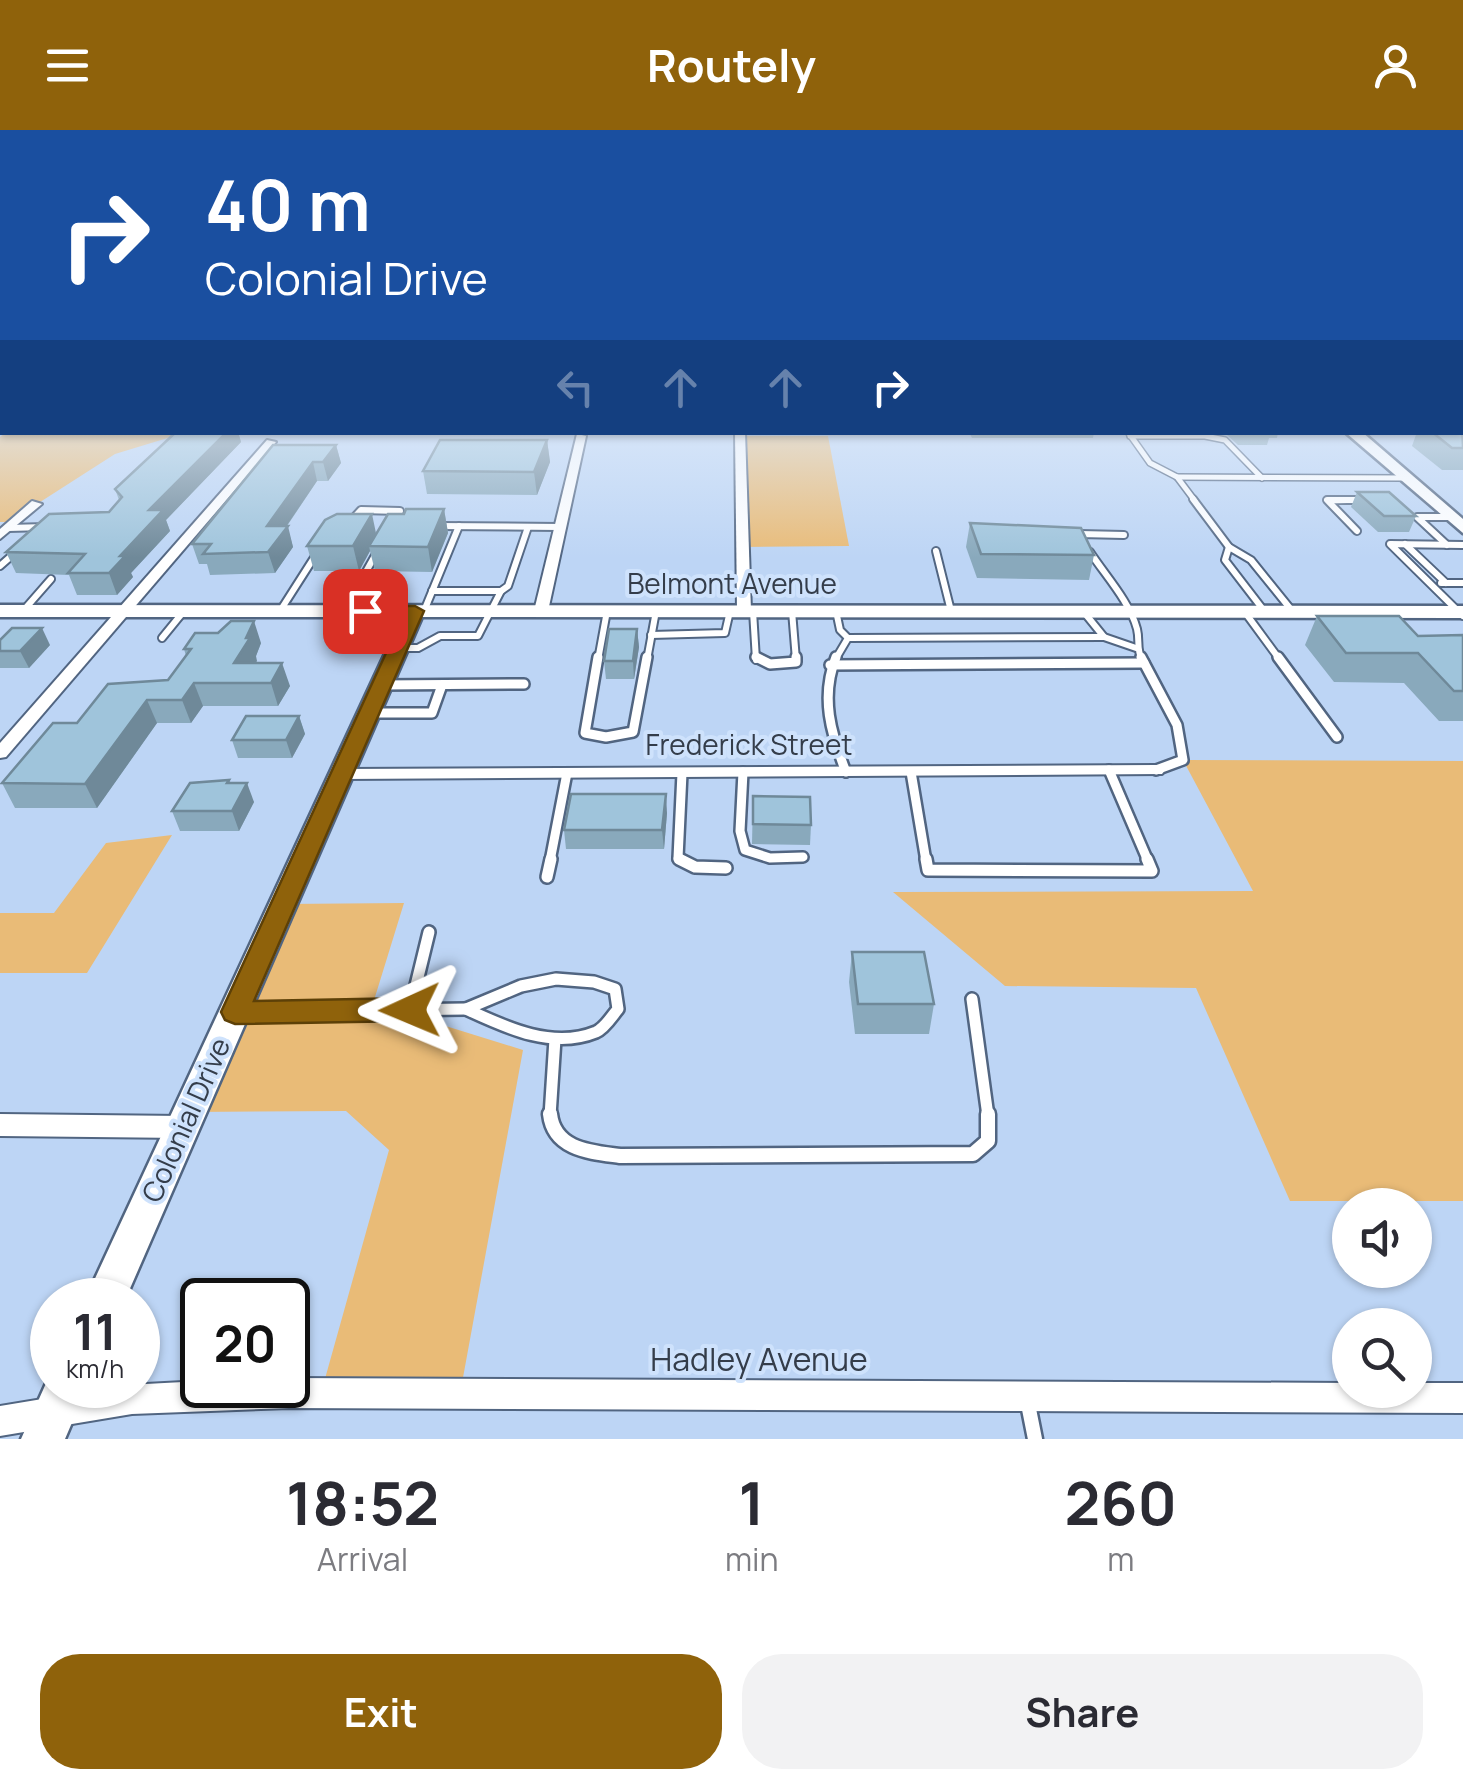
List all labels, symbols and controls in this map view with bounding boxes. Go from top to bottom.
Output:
text: Routely [647,34,816,96]
icon: menu [40,38,95,93]
icon: person [1368,38,1423,93]
text: 40 m [205,156,371,252]
icon: right [40,170,170,300]
text: Colonial Drive [205,247,488,309]
icon: left [548,360,603,415]
icon: ahead [653,360,708,415]
icon: ahead [758,360,813,415]
icon: right [863,360,918,415]
street label: Belmont Avenue [627,564,837,602]
pin [323,569,408,654]
icon: arrive [338,584,393,639]
street label: Frederick Street [645,725,853,763]
position arrow [358,958,462,1062]
street label: Colonial Drive [132,1031,238,1208]
map controls [1332,1188,1432,1408]
button: sound [1332,1188,1432,1288]
speed limit sign: 20 [180,1278,310,1408]
text: 11 [73,1297,117,1365]
button: search [1332,1308,1432,1408]
street label: Hadley Avenue [650,1337,868,1381]
text: km/h [66,1351,124,1386]
text: 18:52 [286,1461,439,1543]
text: 1 [739,1461,765,1543]
text: 260 [1065,1461,1177,1543]
text: Arrival [317,1537,408,1581]
text: min [725,1537,779,1581]
text: m [1107,1537,1134,1581]
button: Exit [40,1654,722,1769]
button: Share [742,1654,1423,1769]

